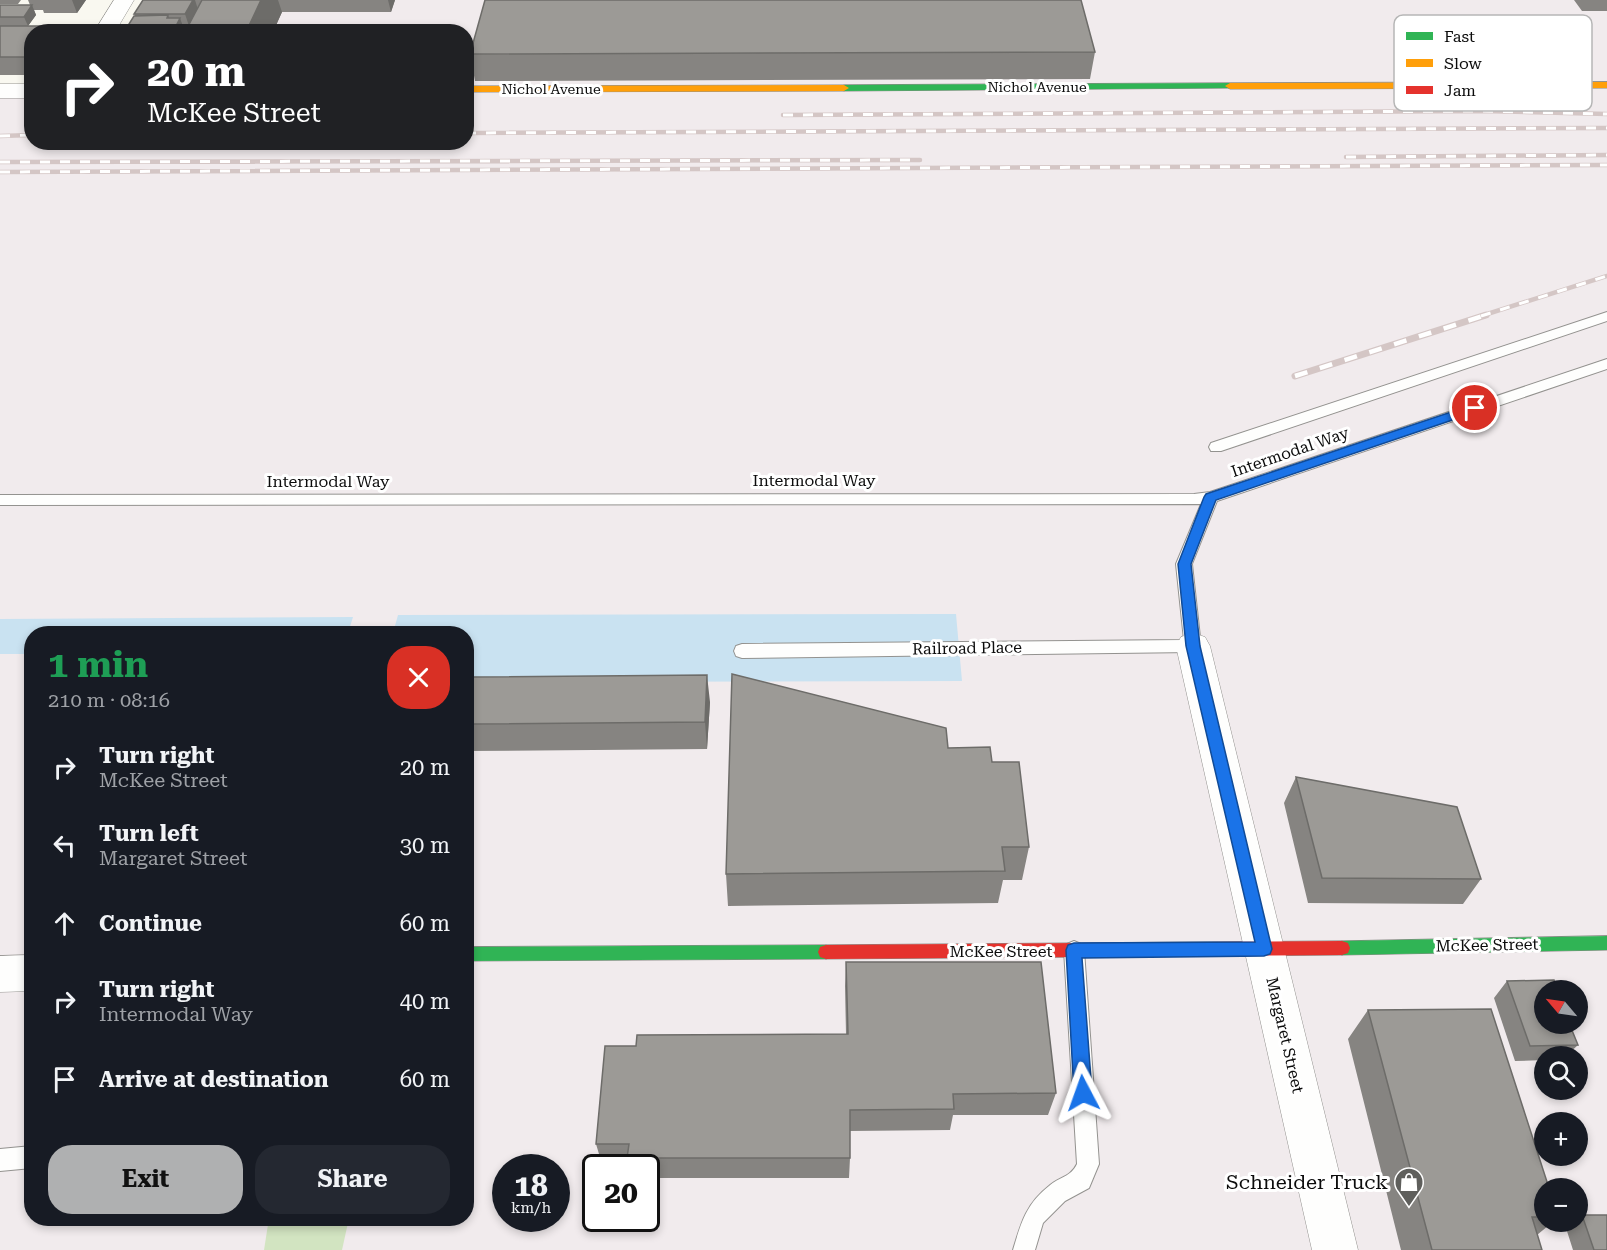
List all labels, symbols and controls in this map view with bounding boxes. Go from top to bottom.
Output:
legend [1394,15,1592,111]
text: Fast [1444,27,1475,46]
text: 20 m [147,47,245,96]
icon: right [48,48,126,126]
text: Slow [1444,54,1482,73]
street label: Nichol Avenue [987,79,1087,95]
street label: Nichol Avenue [501,81,601,97]
text: Jam [1444,81,1476,100]
text: McKee Street [147,97,321,129]
pin [1449,382,1500,433]
icon: arrive [1458,391,1491,424]
street label: Intermodal Way [1229,423,1352,481]
street label: Intermodal Way [752,471,876,490]
street label: Intermodal Way [266,472,390,491]
street label: Railroad Place [912,638,1022,658]
text: 1 min [48,644,148,686]
button: close [387,646,450,709]
text: 210 m · 08:16 [48,688,170,712]
text: Turn right [99,743,214,768]
icon: right [48,751,81,784]
text: 20 m [400,755,450,780]
text: McKee Street [99,768,228,792]
text: Turn left [99,821,199,846]
icon: left [48,829,81,862]
text: 30 m [400,833,450,858]
text: Margaret Street [99,846,247,870]
icon: ahead [48,907,81,940]
text: Continue [99,911,202,936]
text: 60 m [400,911,450,936]
street label: McKee Street [1435,935,1539,955]
street label: McKee Street [950,942,1052,961]
street label: Margaret Street [1262,975,1308,1095]
text: Turn right [99,977,214,1002]
north arrow [1534,980,1588,1034]
map controls [1534,980,1588,1232]
icon: right [48,985,81,1018]
text: 40 m [400,989,450,1014]
text: Intermodal Way [99,1002,253,1026]
button: search [1534,1046,1588,1100]
position arrow [1051,1061,1115,1125]
icon: arrive [48,1063,81,1096]
text: Arrive at destination [99,1067,328,1092]
text: 60 m [400,1067,450,1092]
button: + [1534,1112,1588,1166]
button: Exit [48,1145,243,1214]
button: Share [255,1145,450,1214]
speed limit sign: 20 [582,1154,660,1232]
shop icon: Schneider Truck [1393,1166,1425,1208]
text: 18 [514,1168,548,1203]
place label: Schneider Truck [1226,1170,1388,1194]
button: − [1534,1178,1588,1232]
text: km/h [511,1199,551,1217]

